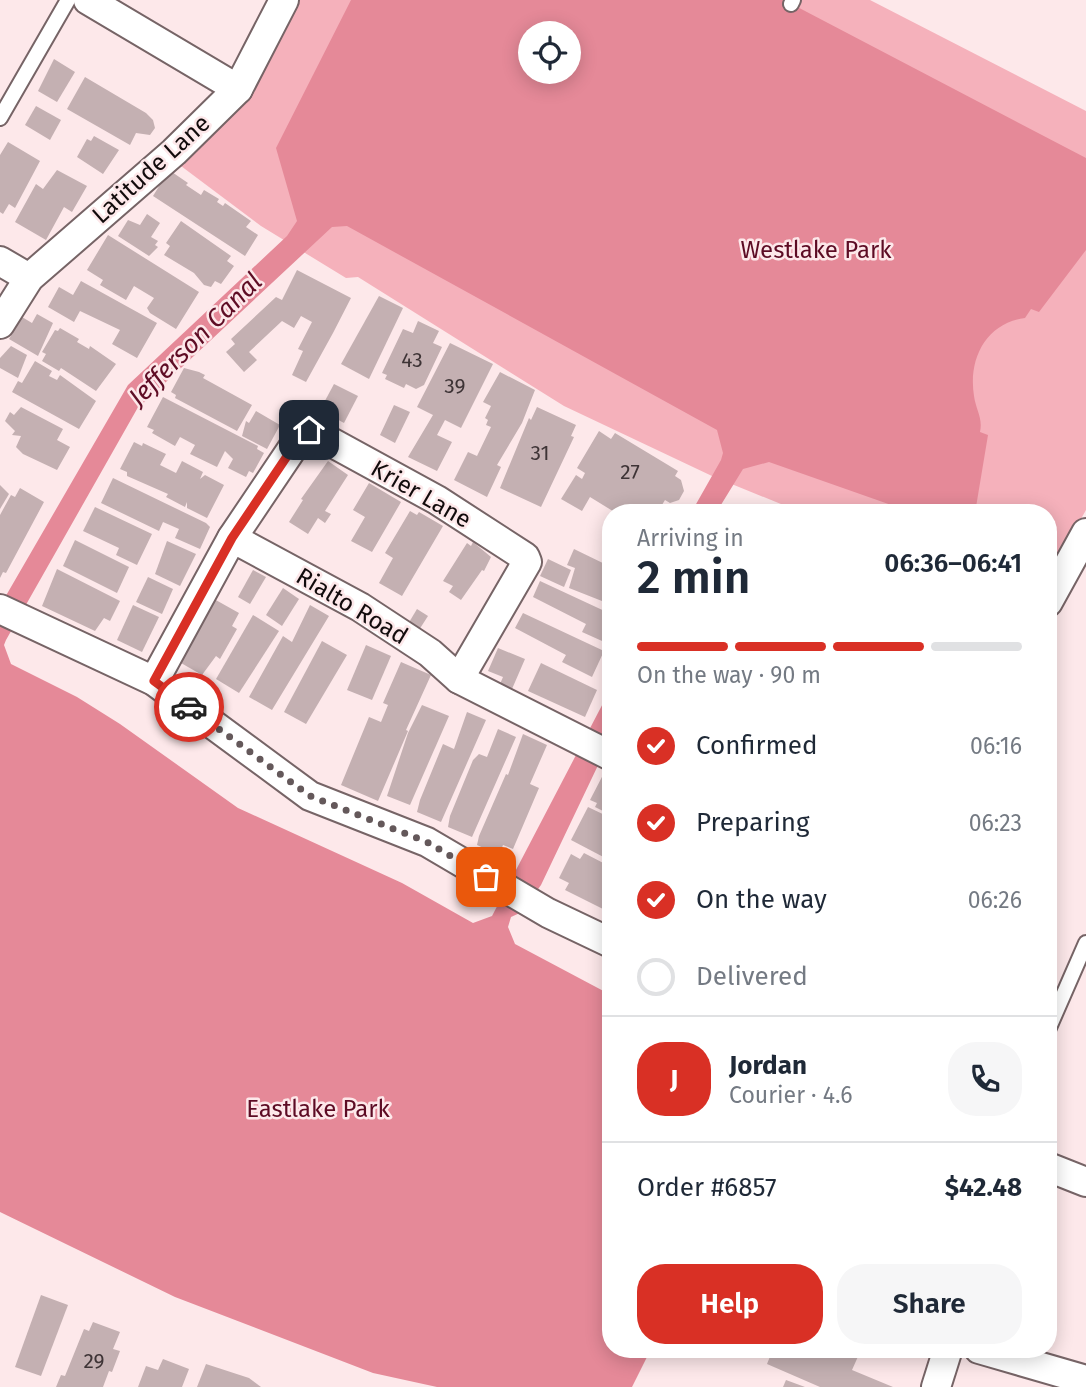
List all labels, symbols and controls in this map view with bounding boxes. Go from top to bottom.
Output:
map controls [518,21,581,84]
button: locate [518,21,581,84]
street label: Latitude Lane [86,109,216,229]
park label: Westlake Park [740,236,892,264]
water label: Jefferson Canal [121,266,269,414]
house number: 43 [401,347,423,373]
house number: 39 [444,373,466,399]
pin [279,400,339,460]
icon: home [290,411,328,449]
house number: 31 [530,440,550,466]
street label: Krier Lane [366,454,476,534]
house number: 27 [620,459,640,485]
text: Arriving in [637,524,744,552]
text: 06:36–06:41 [884,548,1022,579]
text: 2 min [637,550,750,605]
street label: Rialto Road [291,562,413,650]
text: On the way · 90 m [637,661,821,689]
courier [154,672,224,742]
icon: car [170,688,208,726]
icon: check [637,727,675,765]
text: Confirmed [696,730,817,761]
text: 06:16 [970,732,1022,760]
icon: check [637,804,675,842]
text: Preparing [696,807,809,838]
text: 06:23 [969,809,1022,837]
pin [456,847,516,907]
icon: bag [467,858,505,896]
icon: check [637,881,675,919]
text: On the way [696,884,827,915]
text: 06:26 [968,886,1022,914]
text: Delivered [696,961,808,992]
button: phone [948,1042,1022,1116]
text: Jordan [729,1050,807,1081]
text: J [670,1064,678,1095]
text: Courier · 4.6 [729,1081,853,1109]
park label: Eastlake Park [246,1095,391,1123]
text: Order #6857 [637,1172,777,1203]
text: $42.48 [945,1172,1022,1203]
button: Help [637,1264,823,1344]
button: Share [837,1264,1022,1344]
house number: 29 [83,1348,105,1374]

